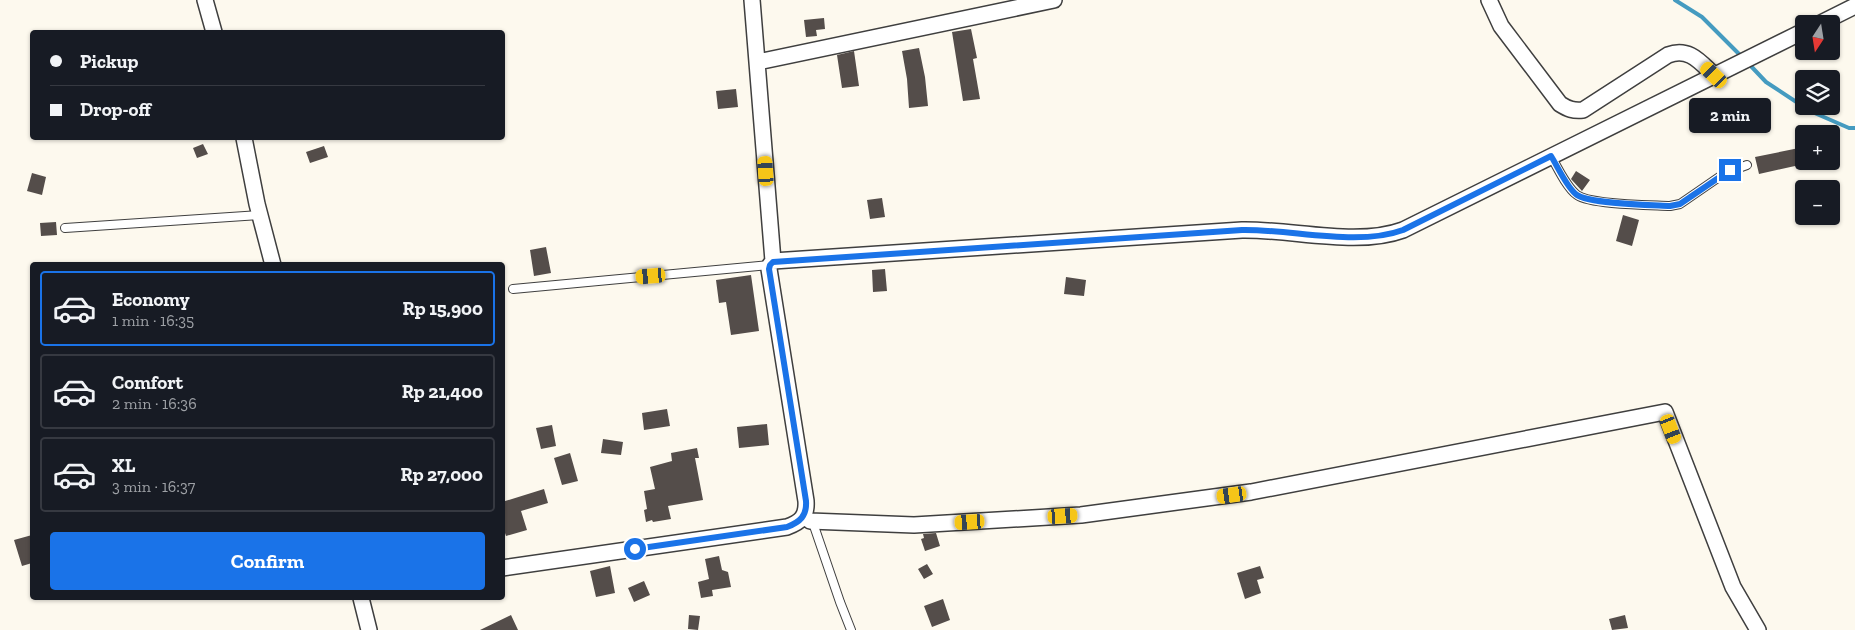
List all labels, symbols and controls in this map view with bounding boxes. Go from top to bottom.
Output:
north arrow [1795,15,1840,60]
map controls [1795,15,1840,225]
text: Pickup [80,50,138,73]
car [1698,59,1730,91]
button: layers [1795,70,1840,115]
text: Drop-off [80,98,151,121]
callout: 2 min [1689,98,1771,132]
text: 2 min [1710,106,1750,125]
button: + [1795,125,1840,170]
car [757,156,774,186]
route end [1719,159,1741,181]
button: − [1795,180,1840,225]
car [635,267,666,285]
icon: car [52,286,97,331]
text: Economy [112,288,190,311]
text: Rp 15,900 [403,297,483,320]
text: 1 min · 16:35 [112,311,194,330]
icon: car [52,369,97,414]
text: Comfort [112,371,183,394]
text: Rp 21,400 [402,380,483,403]
text: 2 min · 16:36 [112,394,197,413]
car [1658,412,1683,446]
icon: car [52,452,97,497]
text: XL [112,454,135,477]
text: Rp 27,000 [401,463,483,486]
text: 3 min · 16:37 [112,477,195,496]
car [1216,485,1247,505]
car [1047,508,1078,524]
car [954,514,985,530]
button: Confirm [50,532,485,590]
route start [624,538,646,560]

